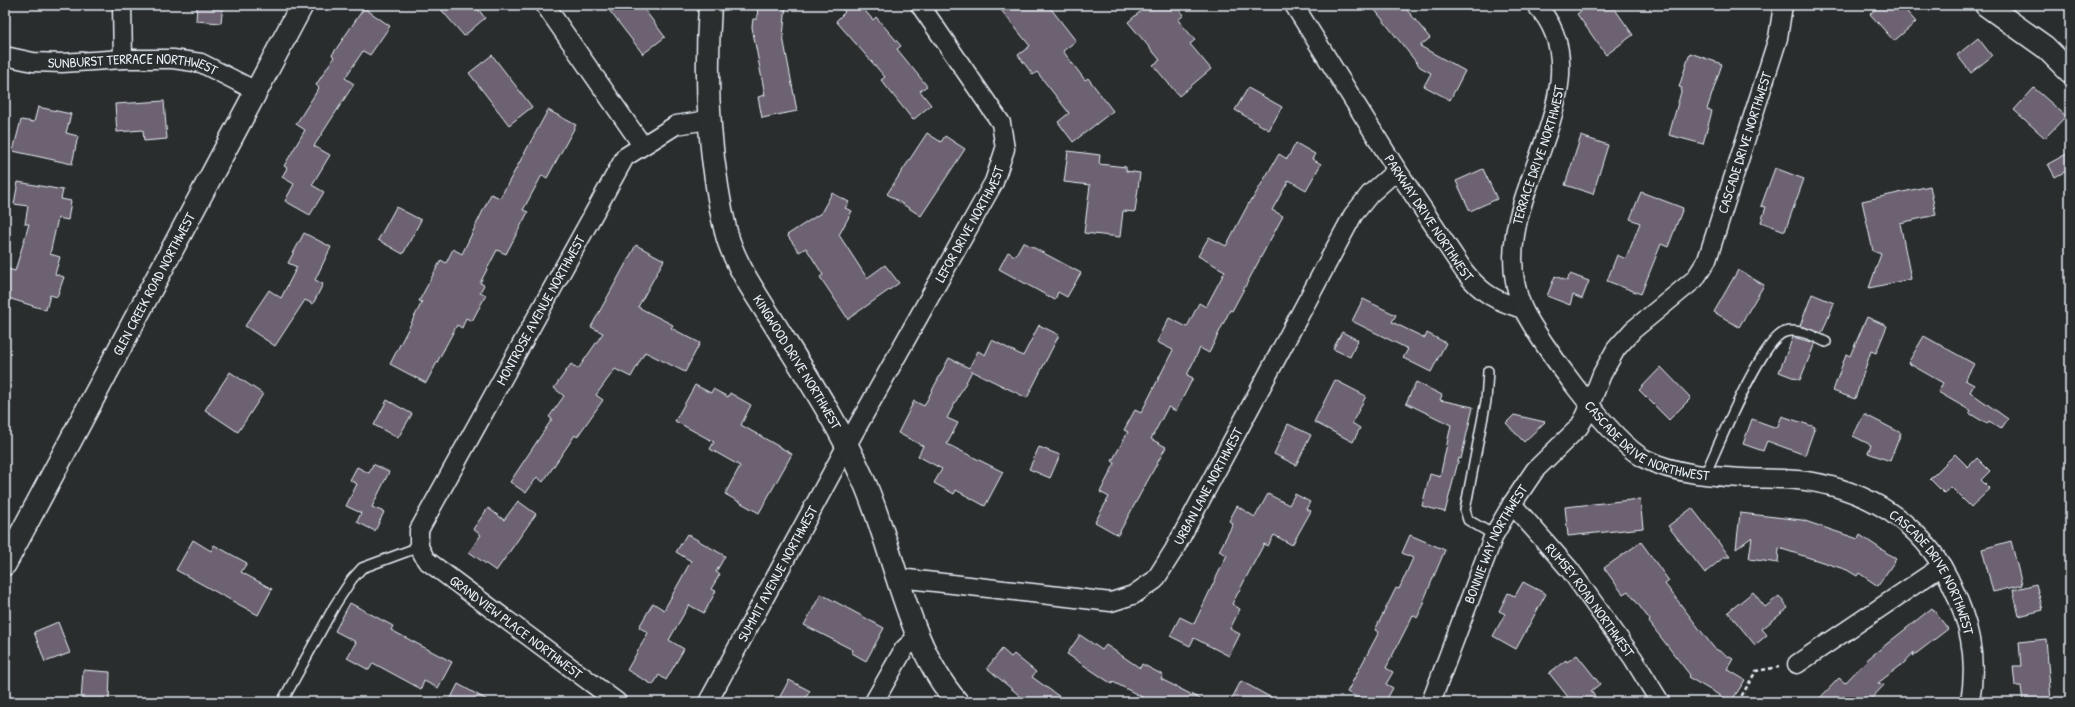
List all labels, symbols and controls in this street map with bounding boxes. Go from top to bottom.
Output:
street label: SUNBURST TERRACE NORTHWEST [48,49,221,79]
street label: CASCADE DRIVE NORTHWEST [1713,69,1776,216]
street label: TERRACE DRIVE NORTHWEST [1507,83,1568,226]
street label: PARKWAY DRIVE NORTHWEST [1381,151,1479,285]
street label: LEFOR DRIVE NORTHWEST [930,163,1008,286]
street label: GLEN CREEK ROAD NORTHWEST [108,209,199,359]
street label: MONTROSE AVENUE NORTHWEST [491,231,589,388]
street label: KINGWOOD DRIVE NORTHWEST [749,291,846,433]
street label: CASCADE DRIVE NORTHWEST [1581,396,1711,485]
street label: URBAN LANE NORTHWEST [1169,424,1247,548]
street label: BONNIE WAY NORTHWEST [1459,480,1532,606]
street label: SUMMIT AVENUE NORTHWEST [733,502,822,645]
street label: CASCADE DRIVE NORTHWEST [1886,505,1979,637]
street label: RUMSEY ROAD NORTHWEST [1542,539,1640,661]
street label: GRANDVIEW PLACE NORTHWEST [446,570,587,683]

